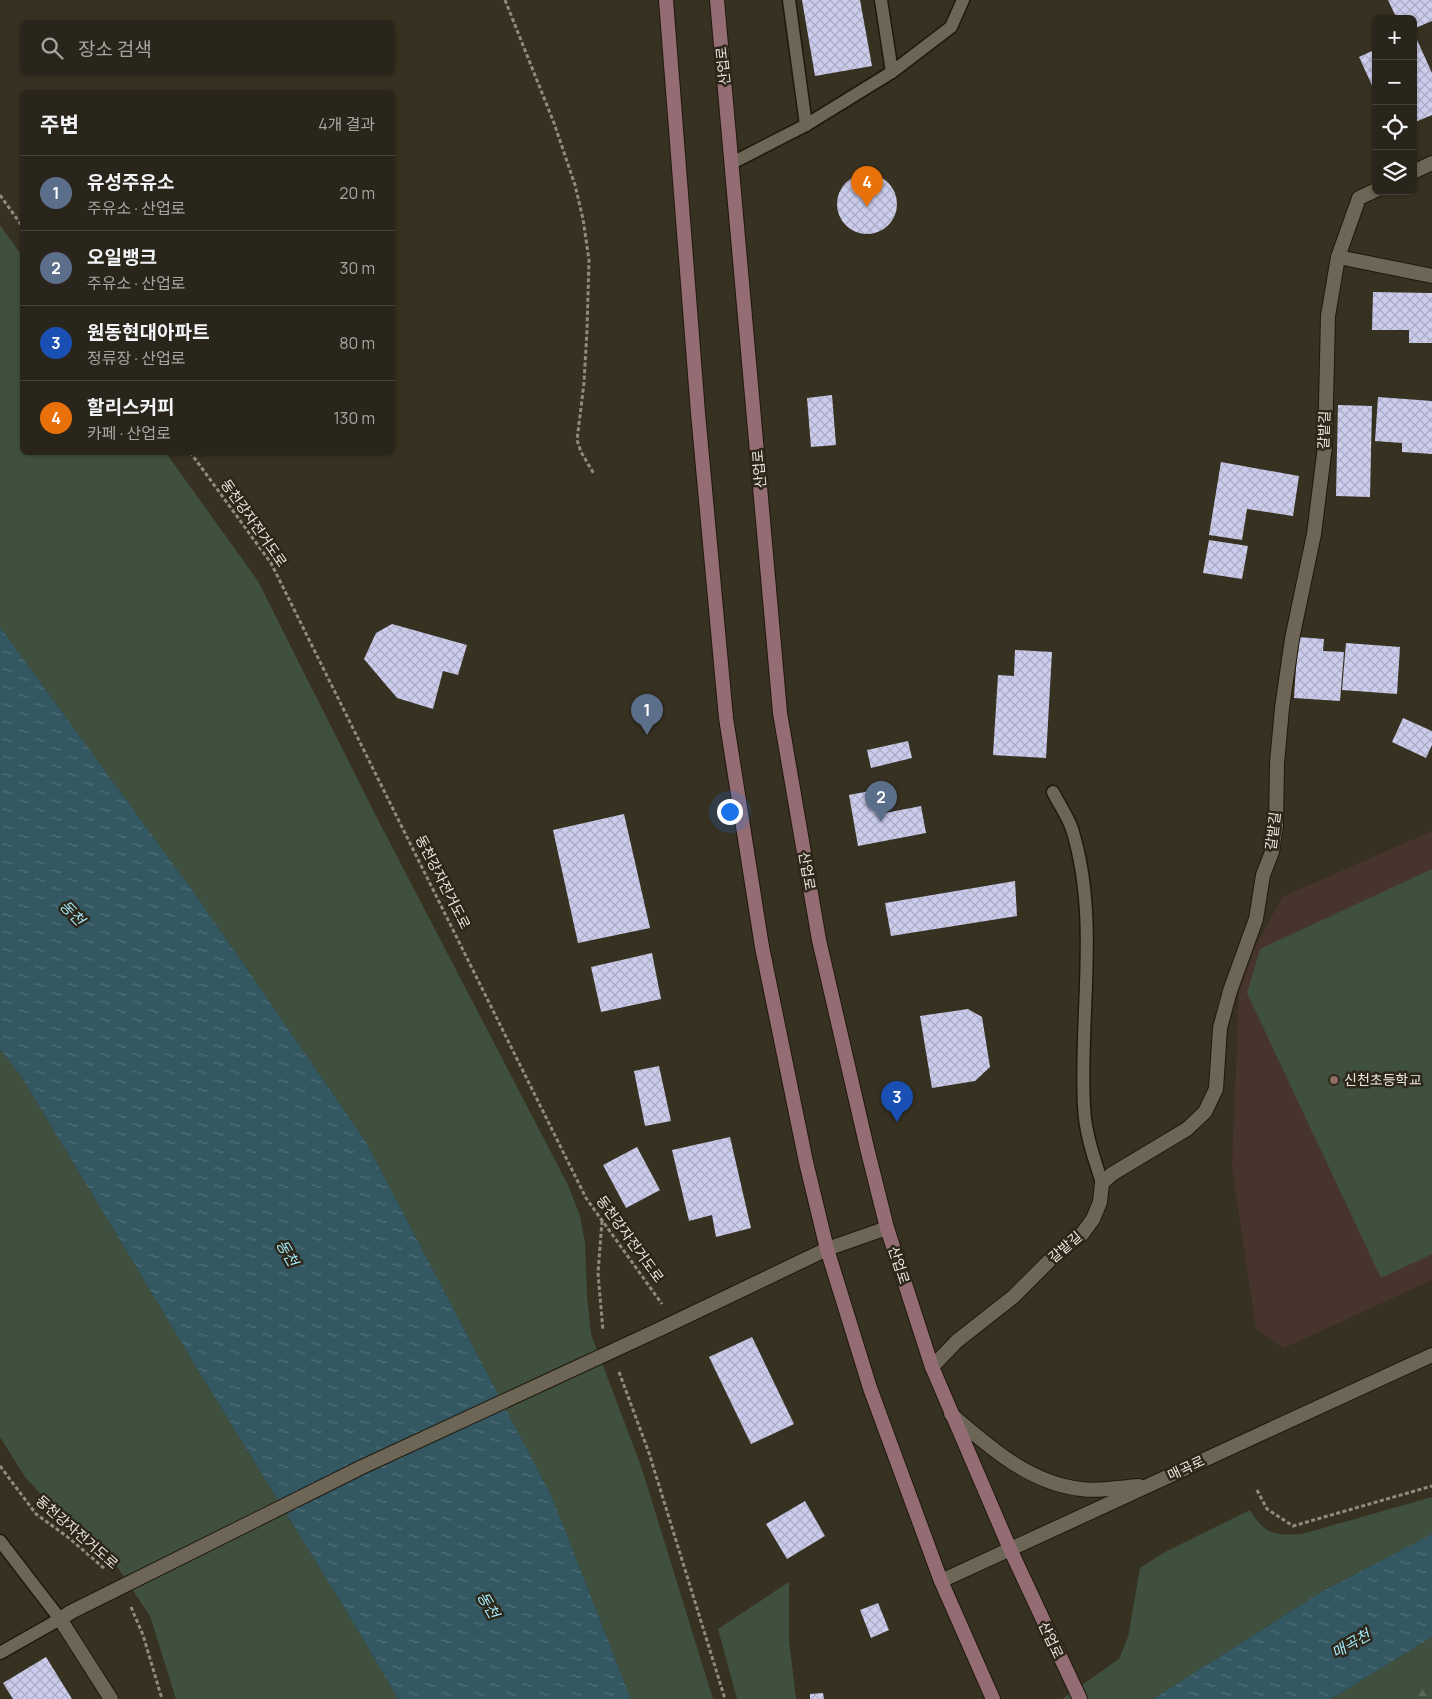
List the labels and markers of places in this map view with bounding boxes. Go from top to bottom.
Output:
pin: 4 [851,166,883,207]
pin: 1 [631,694,663,735]
pin: 2 [865,781,897,822]
place label: 신천초등학교 [1344,1070,1421,1089]
marker: 신천초등학교 [1328,1074,1340,1086]
pin: 3 [881,1081,913,1122]

